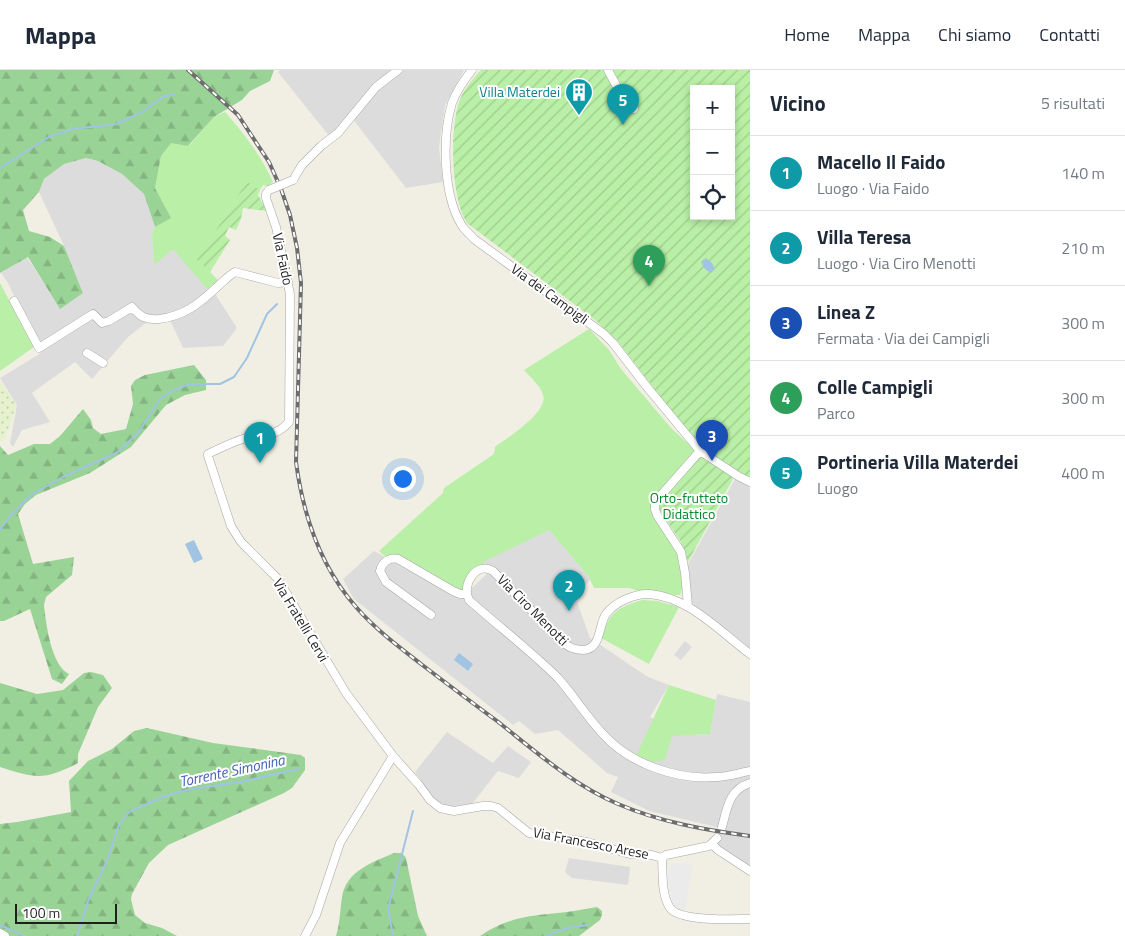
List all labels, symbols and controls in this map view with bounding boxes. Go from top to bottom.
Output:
text: Mappa [25,17,96,53]
text: Home [784,21,830,48]
text: Mappa [858,21,910,48]
text: Chi siamo [938,21,1011,48]
text: Contatti [1039,21,1100,48]
building icon: Villa Materdei [564,77,594,116]
place label: Villa Materdei [479,81,560,102]
pin: 5 [607,84,639,125]
map controls [690,85,735,220]
button: + [690,85,735,130]
text: Vicino [770,87,826,119]
text: 5 risultati [1041,91,1105,115]
button: − [690,130,735,175]
text: Macello Il Faido [817,147,945,176]
text: 1 [782,161,790,185]
text: 140 m [1061,161,1105,185]
button: locate [690,175,735,220]
text: Luogo · Via Faido [817,176,929,200]
text: Villa Teresa [817,222,911,251]
street label: Via Faido [268,231,299,287]
text: 2 [782,236,790,260]
text: 210 m [1061,236,1105,260]
pin: 4 [633,245,665,286]
text: Luogo · Via Ciro Menotti [817,251,976,275]
street label: Via dei Campigli [507,258,594,329]
text: Linea Z [817,297,875,326]
text: 3 [782,311,790,335]
text: 300 m [1061,311,1105,335]
text: Fermata · Via dei Campigli [817,326,990,350]
text: Colle Campigli [817,372,933,401]
text: 4 [782,386,790,410]
text: 300 m [1061,386,1105,410]
text: Parco [817,401,855,425]
pin: 3 [696,420,728,461]
pin: 1 [244,422,276,463]
text: Portineria Villa Materdei [817,447,1018,476]
text: 5 [782,461,790,485]
text: 400 m [1061,461,1105,485]
your location [390,466,416,492]
text: Luogo [817,476,858,500]
park label: Orto-frutteto Didattico [650,487,728,524]
street label: Via Ciro Menotti [493,569,574,650]
pin: 2 [553,570,585,611]
street label: Via Fratelli Cervi [268,574,335,665]
water label: Torrente Simonina [177,748,288,793]
street label: Via Francesco Arese [531,821,651,864]
scale bar [15,901,118,924]
text: 100 m [22,902,60,923]

